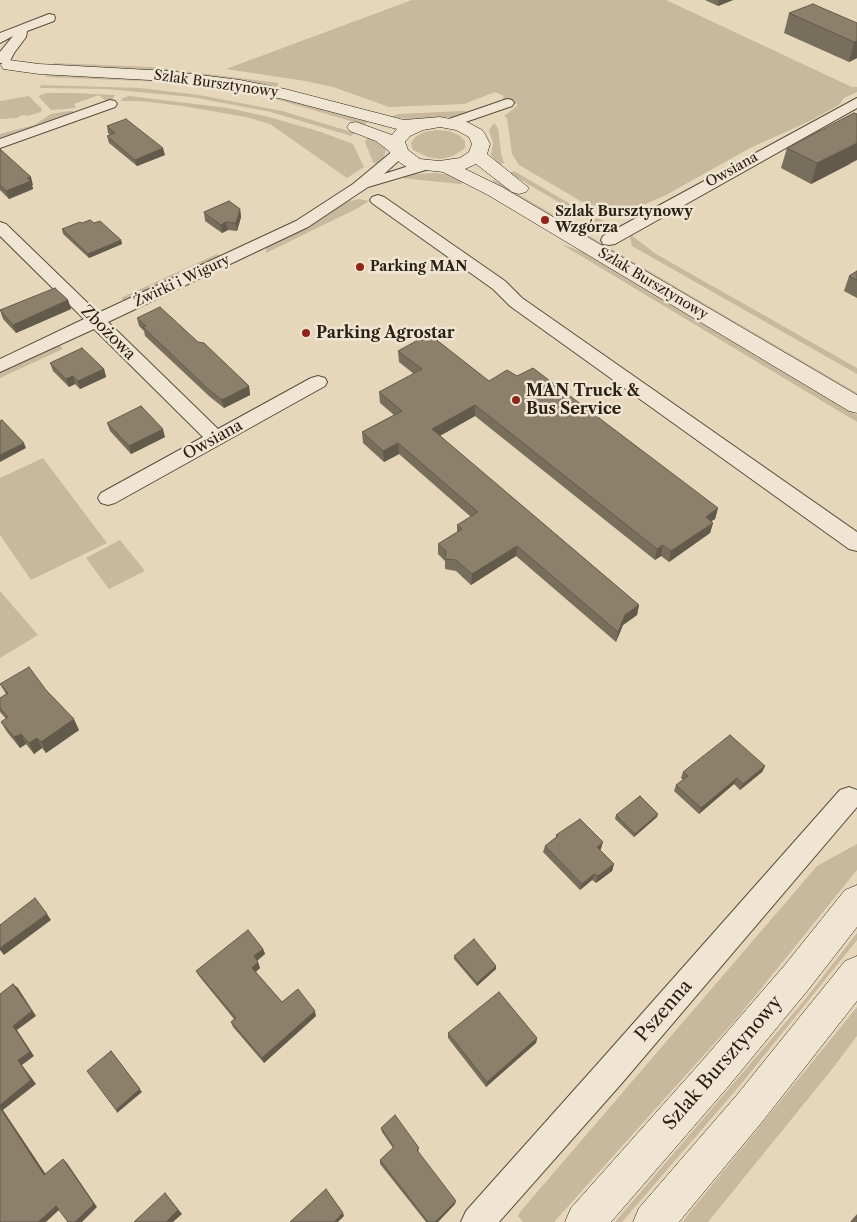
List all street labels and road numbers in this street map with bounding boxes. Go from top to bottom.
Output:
street label: Szlak Bursztynowy [153,67,279,101]
street label: Owsiana [703,149,761,191]
street label: Szlak Bursztynowy [595,244,711,324]
street label: Żwirki i Wigury [131,251,233,311]
street label: Zbożowa [77,302,139,364]
street label: Owsiana [180,416,246,464]
street label: Pszenna [631,975,697,1047]
street label: Szlak Bursztynowy [658,991,788,1135]

